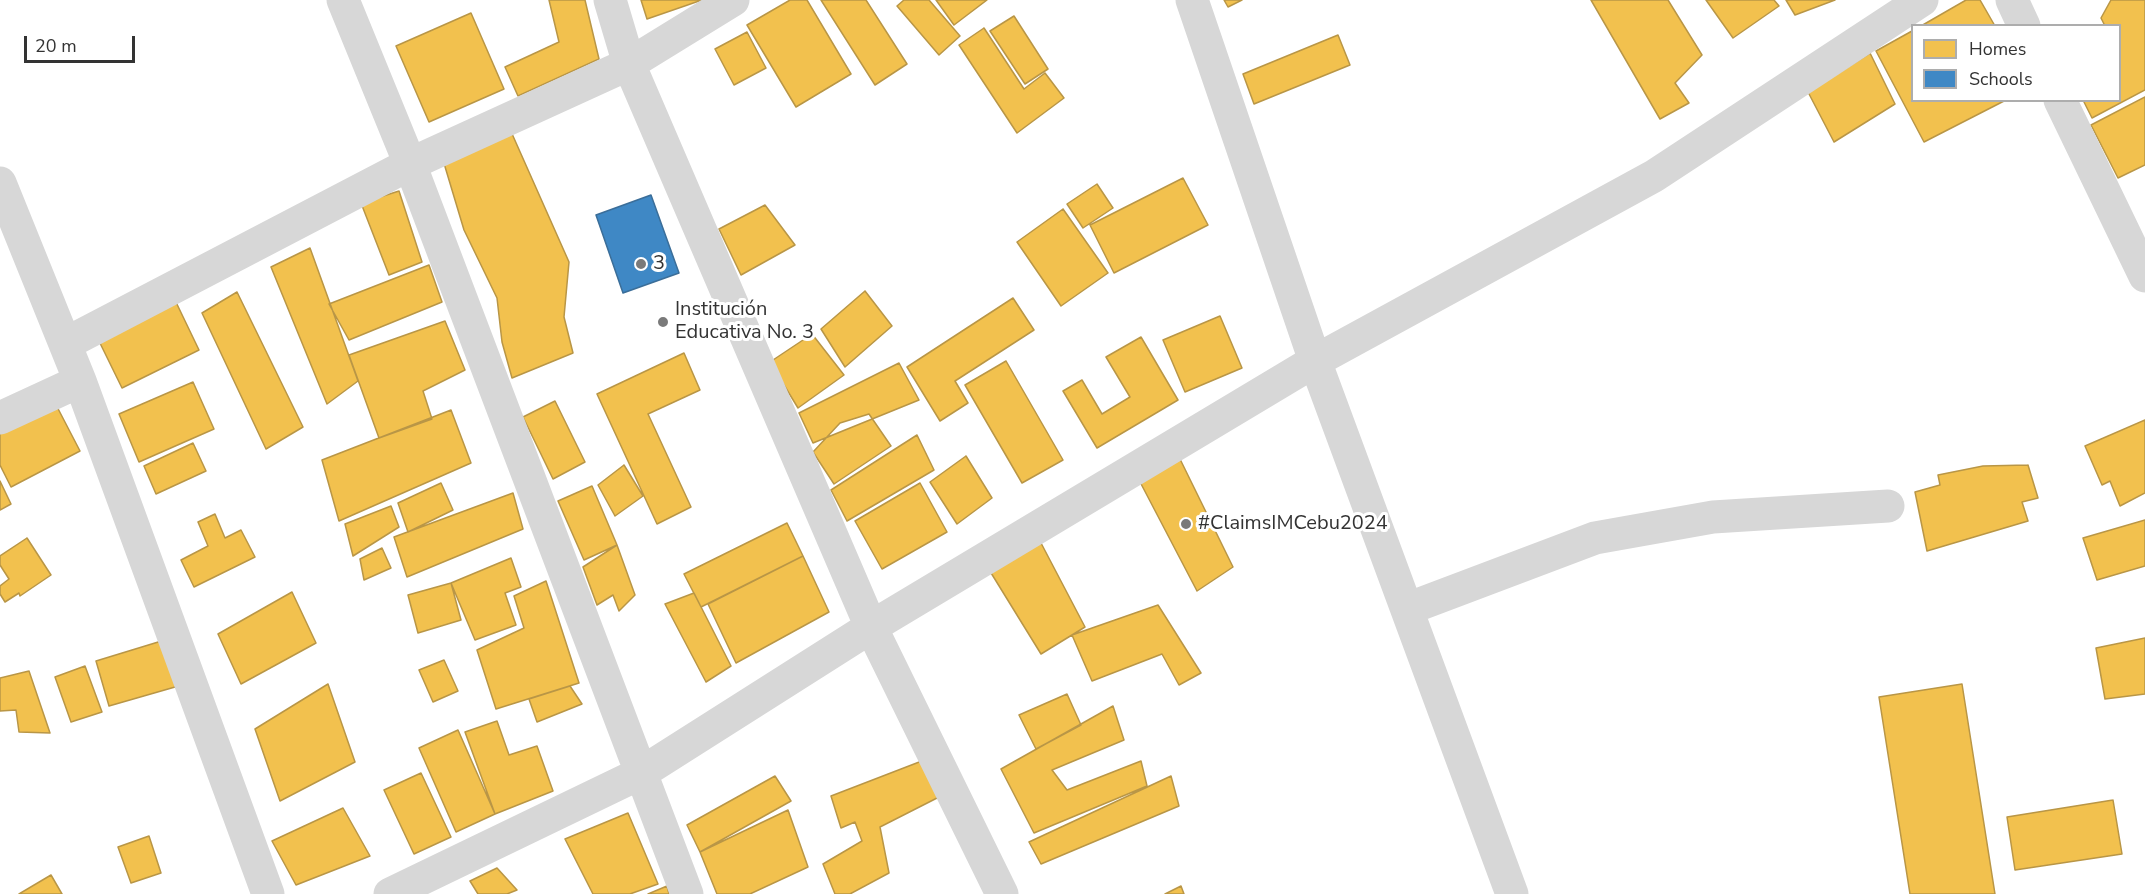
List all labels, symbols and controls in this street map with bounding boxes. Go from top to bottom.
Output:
scale bar [27,24,138,62]
legend [1911,24,2121,102]
text: 20 m [35,34,77,58]
text: Homes [1969,37,2026,61]
text: Schools [1969,67,2033,91]
place label: 3 [653,252,665,276]
marker: 3 [634,257,648,271]
place label: Institución Educativa No. 3 [675,298,814,345]
marker: Institución Educativa No. 3 [656,315,670,329]
place label: #ClaimsIMCebu2024 [1198,512,1388,536]
marker: #ClaimsIMCebu2024 [1179,517,1193,531]

